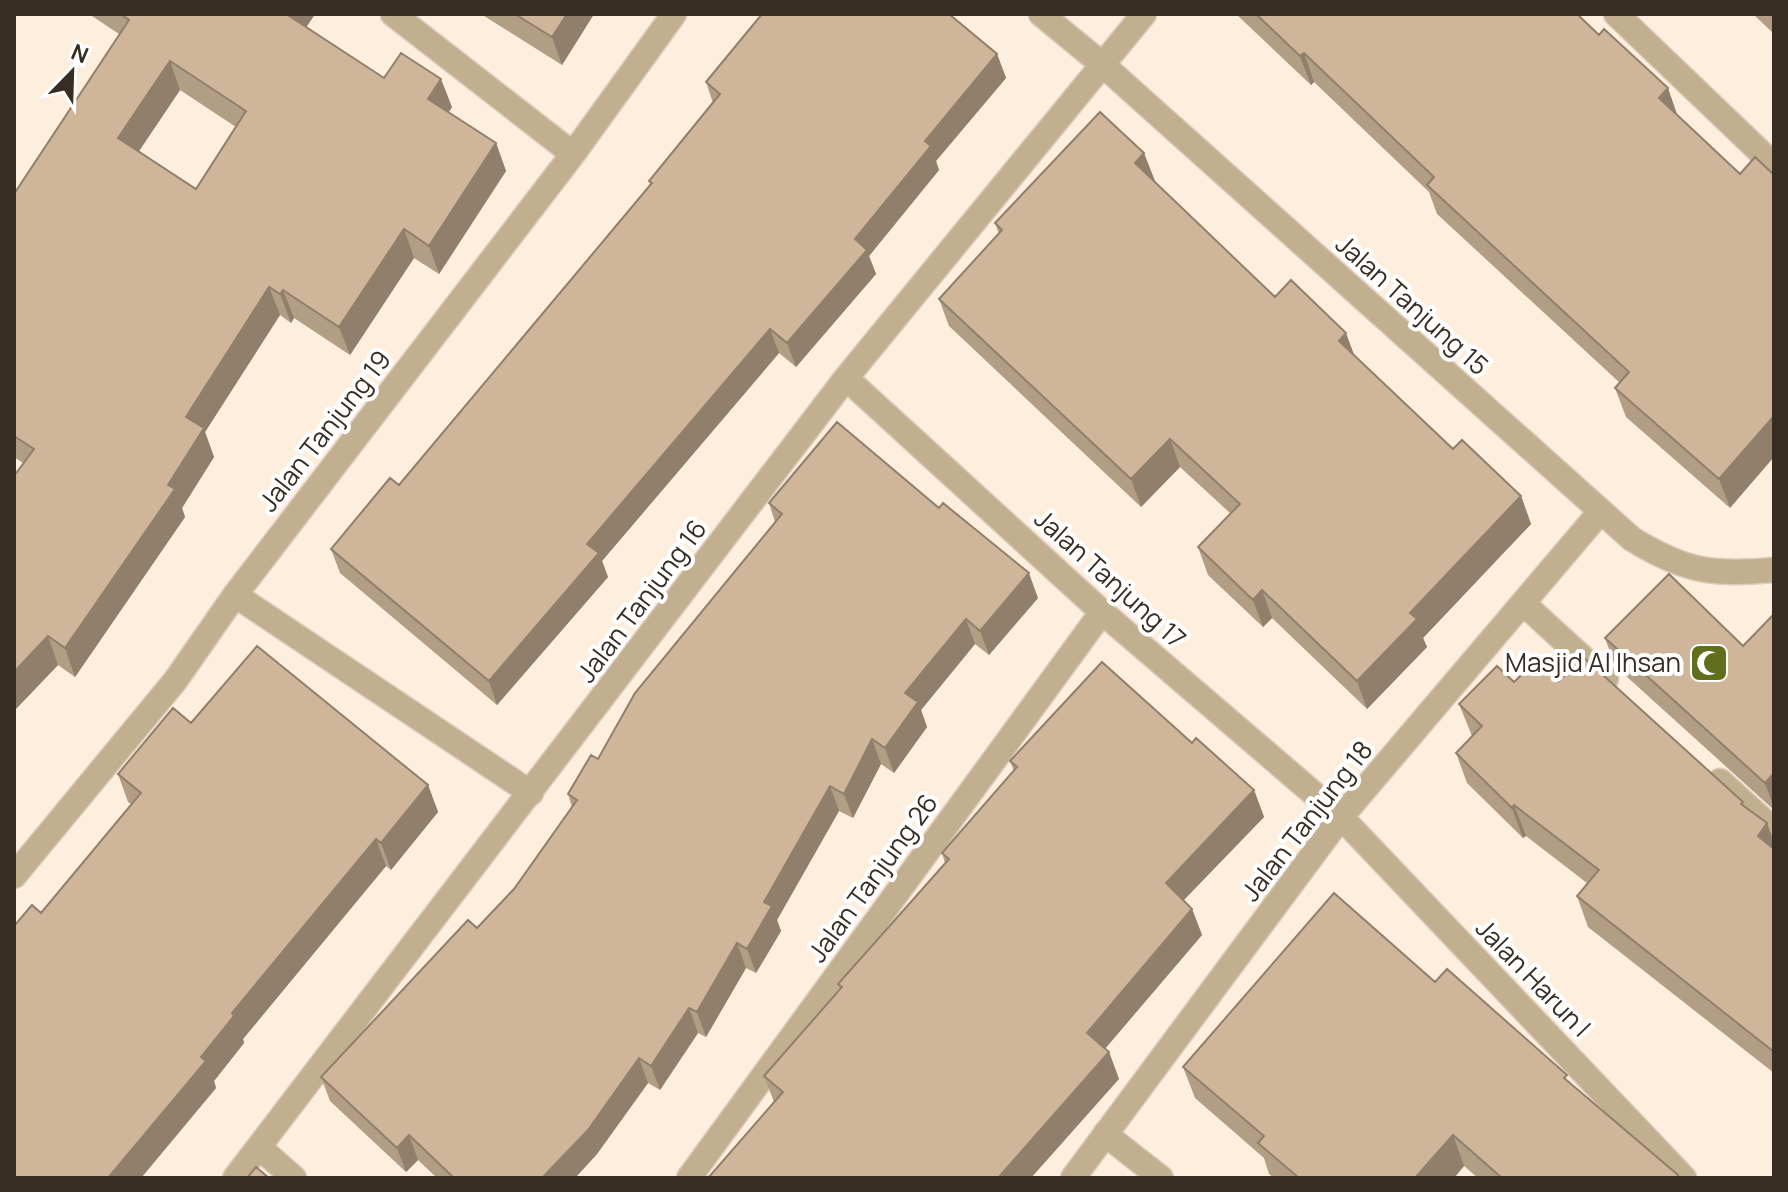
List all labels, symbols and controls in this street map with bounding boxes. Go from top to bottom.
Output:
north arrow [32,32,112,112]
text: N [67,37,93,70]
street label: Jalan Tanjung 15 [1328,226,1497,383]
street label: Jalan Tanjung 19 [250,342,399,518]
street label: Jalan Tanjung 17 [1027,501,1194,656]
street label: Jalan Tanjung 16 [568,511,714,689]
mosque icon: Masjid Al Ihsan [1688,642,1730,684]
place label: Masjid Al Ihsan [1505,644,1681,680]
street label: Jalan Tanjung 18 [1232,733,1380,908]
street label: Jalan Tanjung 26 [799,786,946,969]
street label: Jalan Harun I [1468,910,1599,1044]

